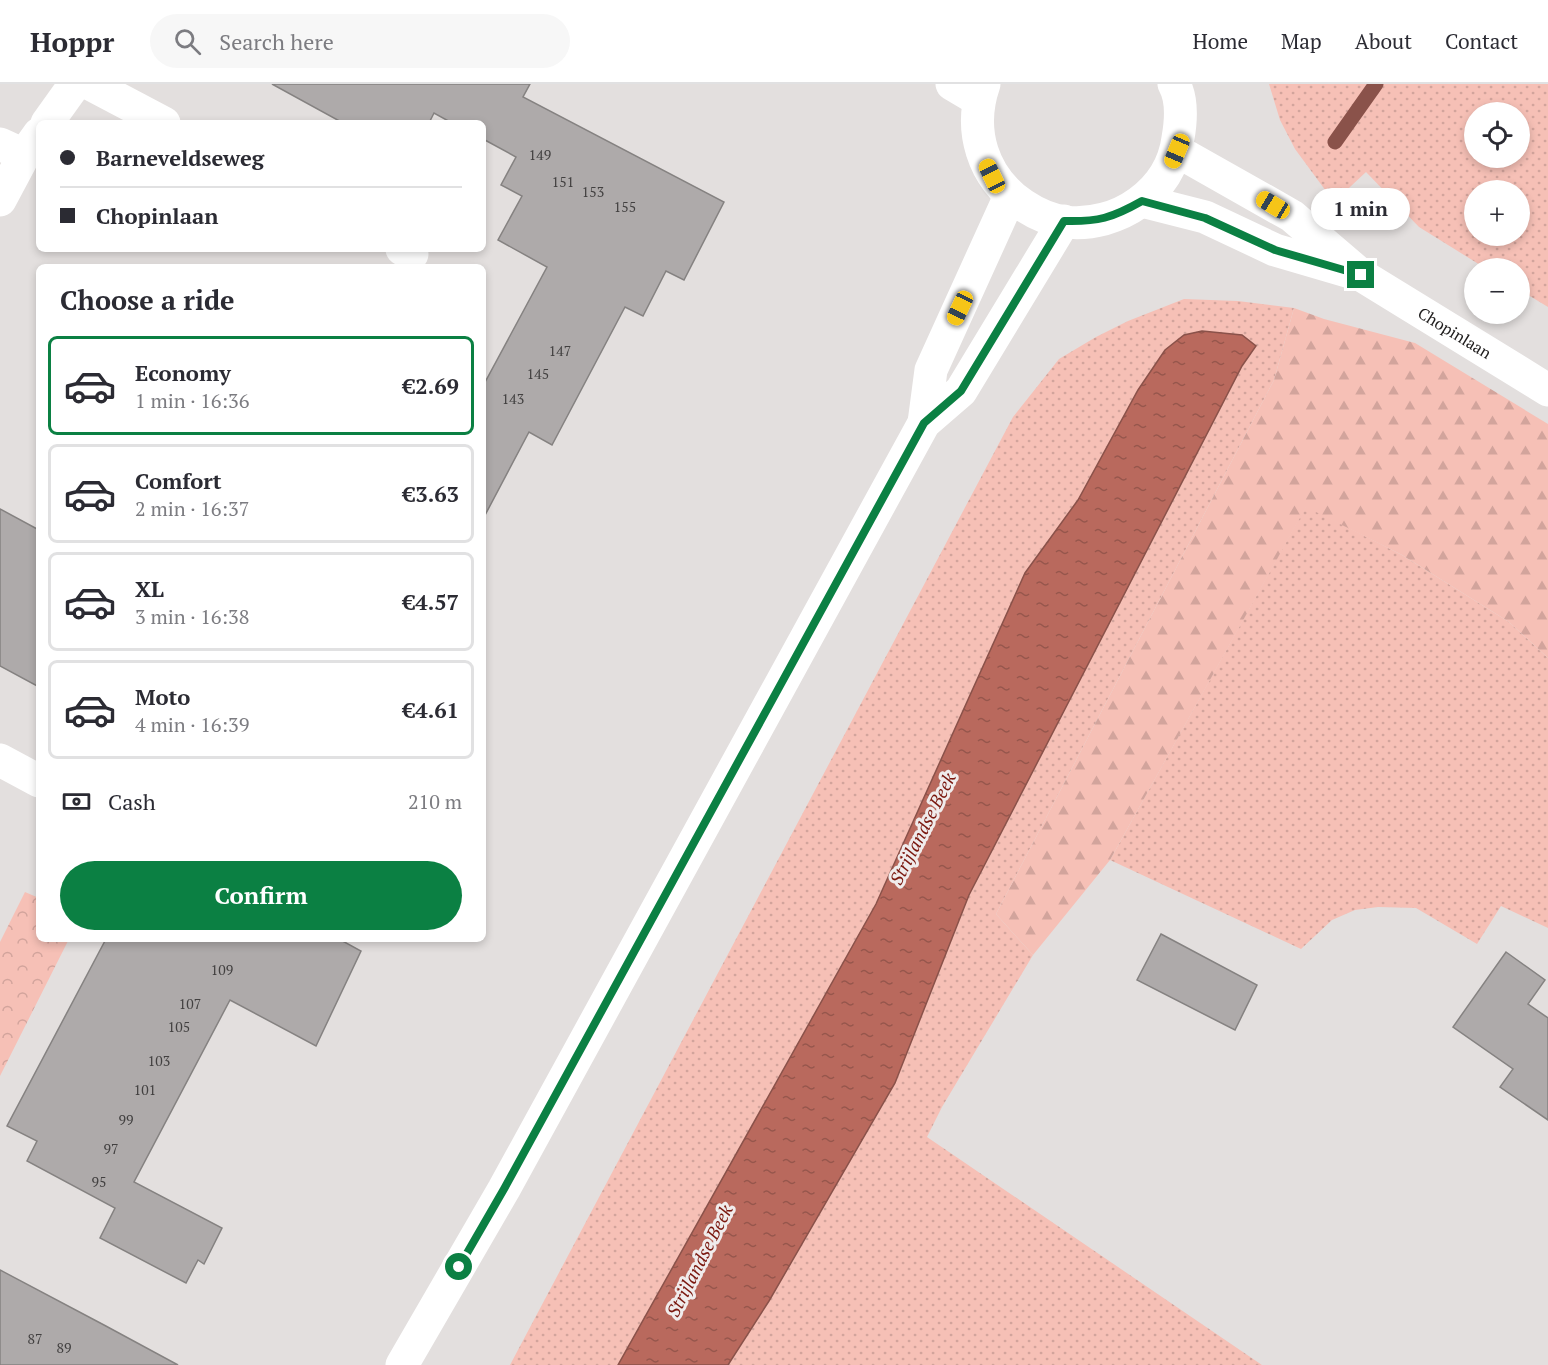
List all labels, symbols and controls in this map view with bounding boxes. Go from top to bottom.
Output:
search box [150,14,570,68]
text: Hoppr [30,23,114,60]
icon: search [171,25,204,58]
text: Search here [219,27,334,56]
text: Home [1192,27,1248,55]
text: Map [1281,27,1322,55]
text: About [1355,27,1412,55]
text: Contact [1445,27,1518,55]
map controls [1464,102,1530,324]
button: locate [1464,102,1530,168]
car [1162,131,1192,171]
text: Barneveldseweg [96,143,264,172]
house number: 149 [529,145,551,164]
car [976,156,1008,196]
house number: 151 [552,172,574,191]
button: + [1464,180,1530,246]
house number: 153 [582,182,604,201]
car [1253,188,1293,222]
callout: 1 min [1312,188,1410,230]
text: 1 min [1333,195,1388,222]
house number: 155 [614,197,636,216]
text: Chopinlaan [96,201,218,230]
button: − [1464,258,1530,324]
route end [1347,261,1374,288]
text: Choose a ride [60,282,235,318]
car [944,288,976,328]
street label: Chopinlaan [1414,302,1496,364]
house number: 147 [549,341,571,360]
text: Economy [135,358,231,387]
icon: car [63,359,117,413]
house number: 145 [527,364,549,383]
text: €2.69 [403,371,459,400]
text: 1 min · 16:36 [135,387,249,414]
house number: 143 [502,389,524,408]
text: Comfort [135,466,221,495]
icon: car [63,467,117,521]
text: €3.63 [403,479,459,508]
text: 2 min · 16:37 [135,495,249,522]
text: XL [135,574,164,603]
icon: car [63,575,117,629]
text: €4.57 [403,587,459,616]
text: 3 min · 16:38 [135,603,249,630]
text: Moto [135,682,190,711]
icon: car [63,683,117,737]
text: €4.61 [403,695,459,724]
text: 4 min · 16:39 [135,711,249,738]
water label: Strijlandse Beek [884,768,961,889]
icon: cash [60,785,93,818]
text: Cash [108,787,156,816]
text: 210 m [408,788,462,815]
button: Confirm [60,861,462,930]
house number: 109 [211,960,233,979]
house number: 107 [179,994,201,1013]
house number: 105 [168,1017,190,1036]
house number: 103 [148,1051,170,1070]
house number: 101 [134,1080,156,1099]
house number: 99 [119,1110,133,1129]
house number: 97 [104,1139,118,1158]
house number: 95 [92,1172,106,1191]
water label: Strijlandse Beek [661,1200,738,1321]
route start [445,1253,472,1280]
house number: 87 [28,1329,42,1348]
house number: 89 [57,1338,71,1357]

